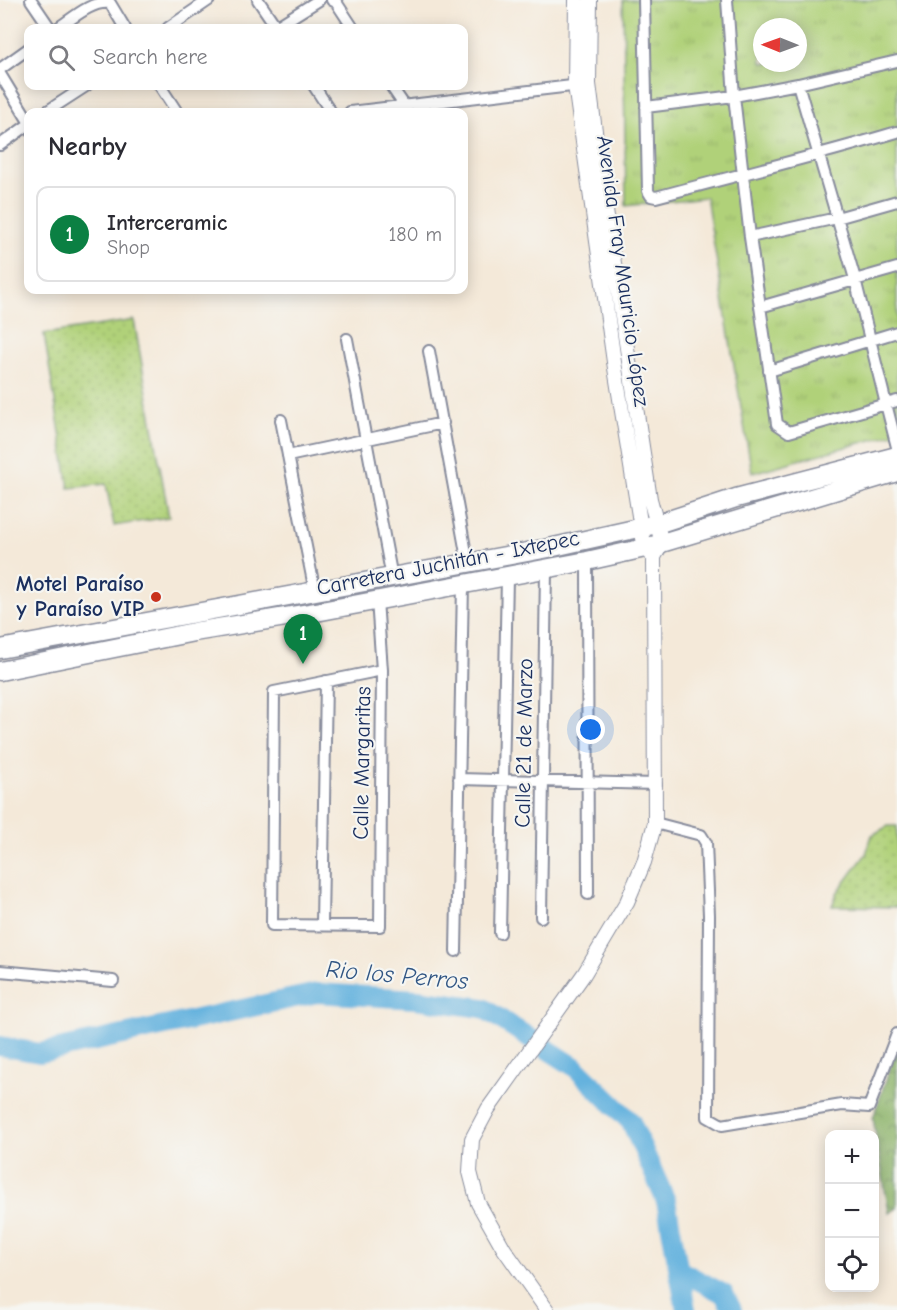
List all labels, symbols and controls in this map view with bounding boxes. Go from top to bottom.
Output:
north arrow [753,18,807,72]
search box [24,24,468,90]
icon: search [45,41,78,74]
text: Search here [93,44,208,70]
text: Nearby [48,132,127,162]
street label: Avenida Fray Mauricio López [591,134,655,409]
text: Interceramic [107,210,227,236]
text: 1 [66,223,73,246]
text: 180 m [388,223,442,246]
text: Shop [107,236,150,259]
street label: Carretera Juchitán - Ixtepec [314,525,582,601]
place label: Motel Paraíso y Paraíso VIP [16,571,144,622]
marker: Motel Paraíso y Paraíso VIP [149,590,163,604]
pin: 1 [284,614,322,664]
street label: Calle 21 de Marzo [510,658,538,828]
street label: Calle Margaritas [348,686,376,840]
your location [576,715,605,744]
water label: Rio los Perros [325,955,469,995]
map controls [825,1130,879,1292]
button: + [825,1130,879,1184]
button: − [825,1184,879,1238]
button: locate [825,1238,879,1292]

